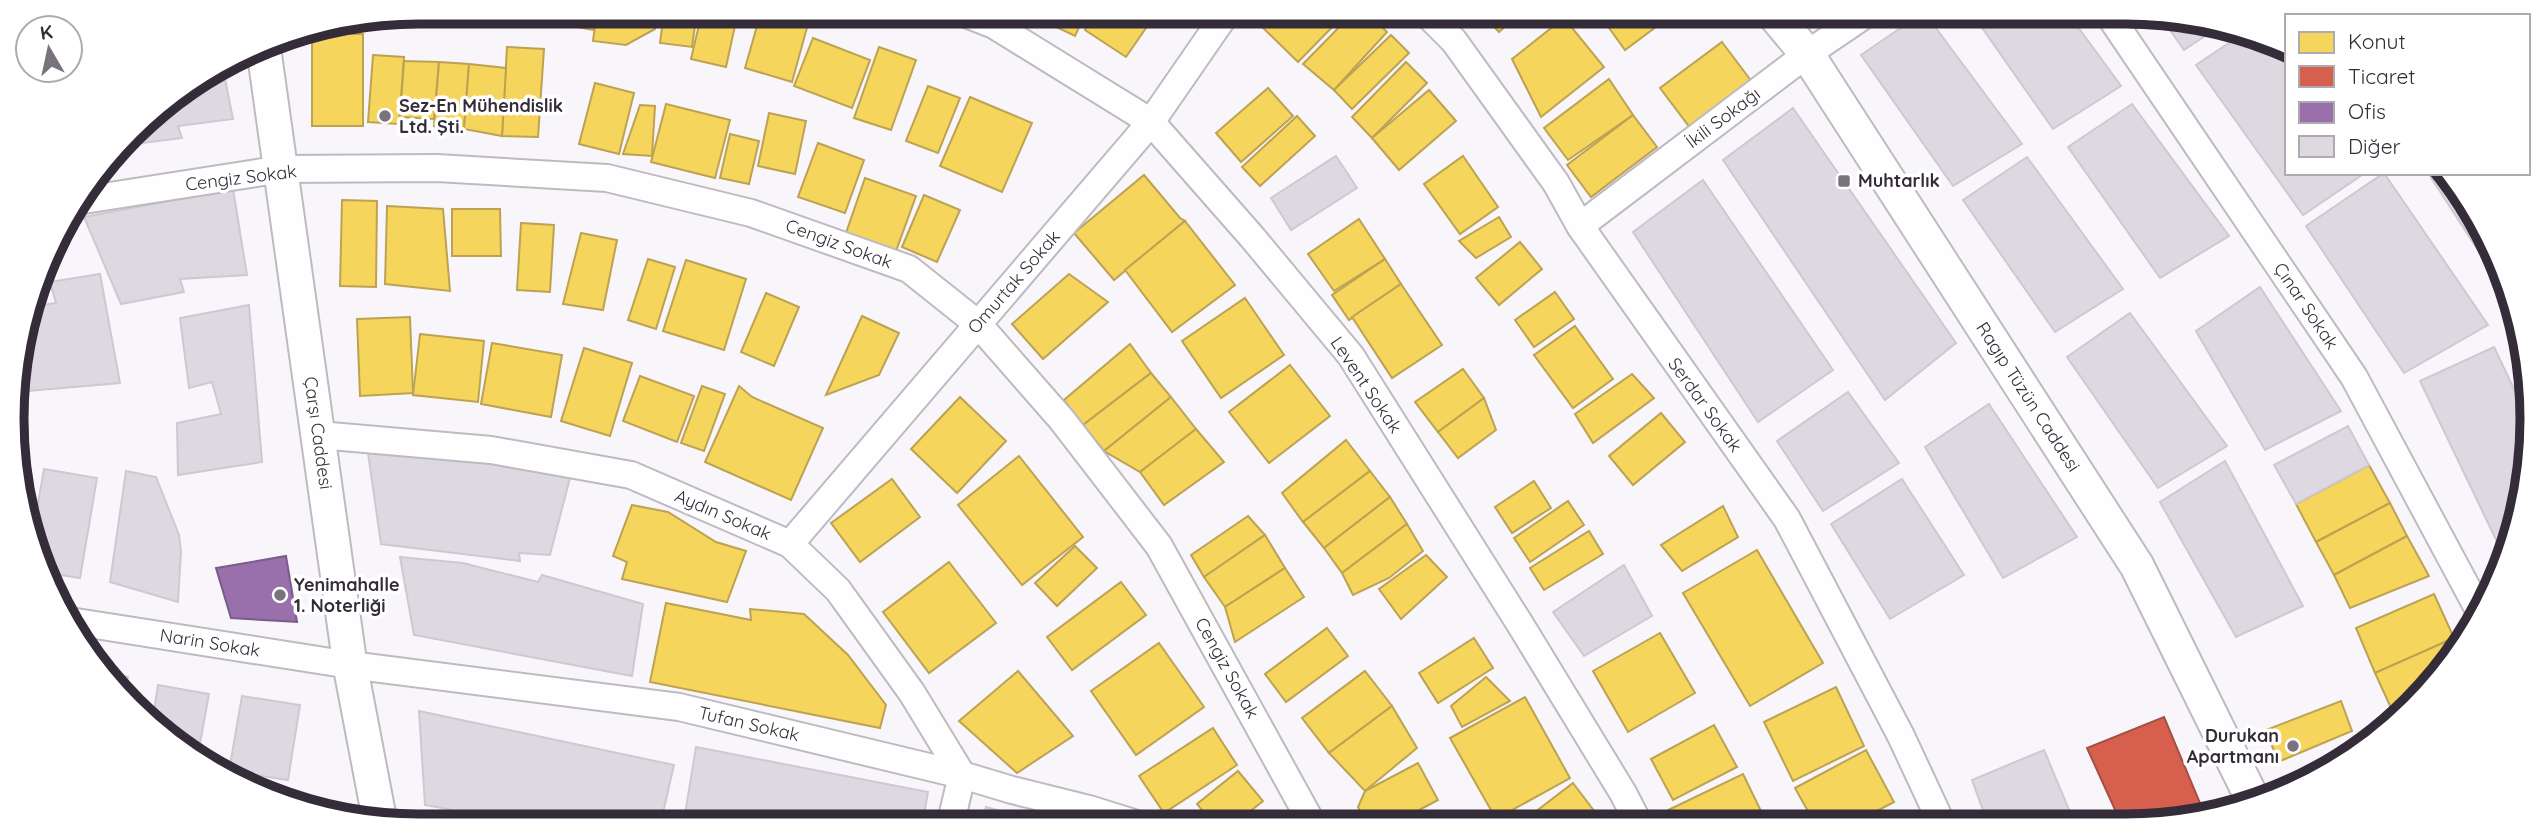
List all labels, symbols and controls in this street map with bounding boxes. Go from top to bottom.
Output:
north arrow [14,14,84,84]
legend [2285,14,2530,175]
text: K [38,19,54,45]
text: Konut [2348,28,2406,54]
text: Ticaret [2348,63,2415,89]
street label: İkili Sokağı [1681,82,1765,153]
place label: Sez-En Mühendislik Ltd. Şti. [399,94,563,138]
text: Ofis [2348,98,2386,124]
marker: Sez-En Mühendislik Ltd. Şti. [377,108,393,124]
text: Diğer [2348,133,2401,159]
street label: Cengiz Sokak [184,159,298,196]
place label: Muhtarlık [1858,169,1940,192]
marker: Muhtarlık [1836,173,1852,189]
street label: Cengiz Sokak [783,214,896,273]
street label: Omurtak Sokak [962,225,1065,338]
street label: Çınar Sokak [2269,258,2344,354]
street label: Ragıp Tüzün Caddesi [1971,317,2085,476]
street label: Levent Sokak [1326,332,1407,437]
street label: Serdar Sokak [1663,353,1748,457]
street label: Çarşı Caddesi [299,375,338,491]
street label: Aydın Sokak [672,484,775,545]
place label: Yenimahalle 1. Noterliği [294,573,400,617]
marker: Yenimahalle 1. Noterliği [272,587,288,603]
street label: Cengiz Sokak [1190,613,1265,722]
street label: Narin Sokak [158,623,262,662]
street label: Tufan Sokak [696,701,802,746]
place label: Durukan Apartmanı [2187,724,2279,768]
marker: Durukan Apartmanı [2285,738,2301,754]

